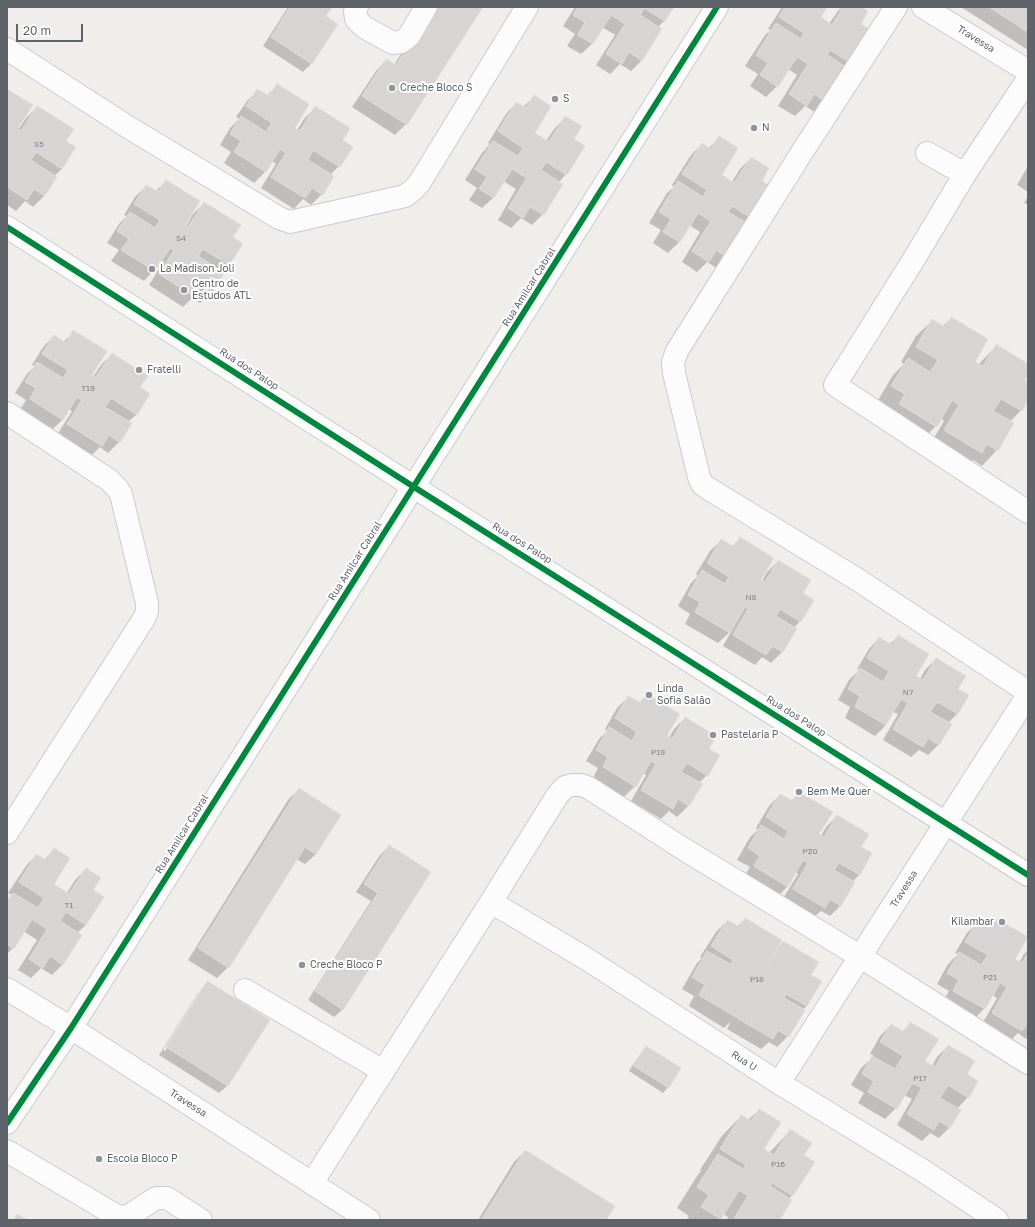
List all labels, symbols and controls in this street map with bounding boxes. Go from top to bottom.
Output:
scale bar [18,16,85,42]
text: 20 m [23,23,51,38]
street label: Travessa [955,23,997,55]
place label: Creche Bloco S [400,82,472,94]
marker: Creche Bloco S [387,83,397,93]
place label: S [563,93,569,105]
marker: S [550,94,560,104]
place label: N [762,122,770,134]
marker: N [749,123,759,133]
house number: S5 [34,139,44,149]
house number: S4 [176,233,186,243]
street label: Rua Amilcar Cabral [500,245,558,329]
place label: La Madison Joli [160,263,234,275]
marker: La Madison Joli [147,264,157,274]
place label: Centro de Estudos ATL [192,278,251,302]
marker: Centro de Estudos ATL [179,285,189,295]
street label: Rua dos Palop [217,345,281,393]
place label: Fratelli [147,364,181,376]
marker: Fratelli [134,365,144,375]
house number: T19 [81,383,95,393]
street label: Rua Amilcar Cabral [326,519,384,603]
street label: Rua dos Palop [490,520,554,566]
house number: N8 [746,592,756,602]
place label: Linda Sofia Salão [657,683,711,706]
house number: N7 [903,687,913,697]
marker: Linda Sofia Salão [644,690,654,700]
street label: Rua dos Palop [764,693,828,739]
place label: Pastelaria P [721,729,778,741]
marker: Pastelaria P [708,730,718,740]
house number: P19 [651,747,665,757]
place label: Bem Me Quer [807,786,871,798]
marker: Bem Me Quer [794,787,804,797]
street label: Rua Amilcar Cabral [153,792,211,876]
house number: P20 [803,846,817,856]
street label: Travessa [888,868,920,910]
house number: T1 [65,900,73,910]
place label: Kilambar [951,916,994,928]
marker: Kilambar [997,917,1007,927]
place label: Creche Bloco P [310,959,383,971]
marker: Creche Bloco P [297,960,307,970]
house number: P21 [983,972,997,982]
house number: P18 [750,974,764,984]
street label: Rua U [729,1048,759,1074]
house number: P17 [913,1073,927,1083]
street label: Travessa [167,1087,209,1119]
place label: Escola Bloco P [107,1153,177,1165]
marker: Escola Bloco P [94,1154,104,1164]
house number: P16 [771,1159,785,1169]

